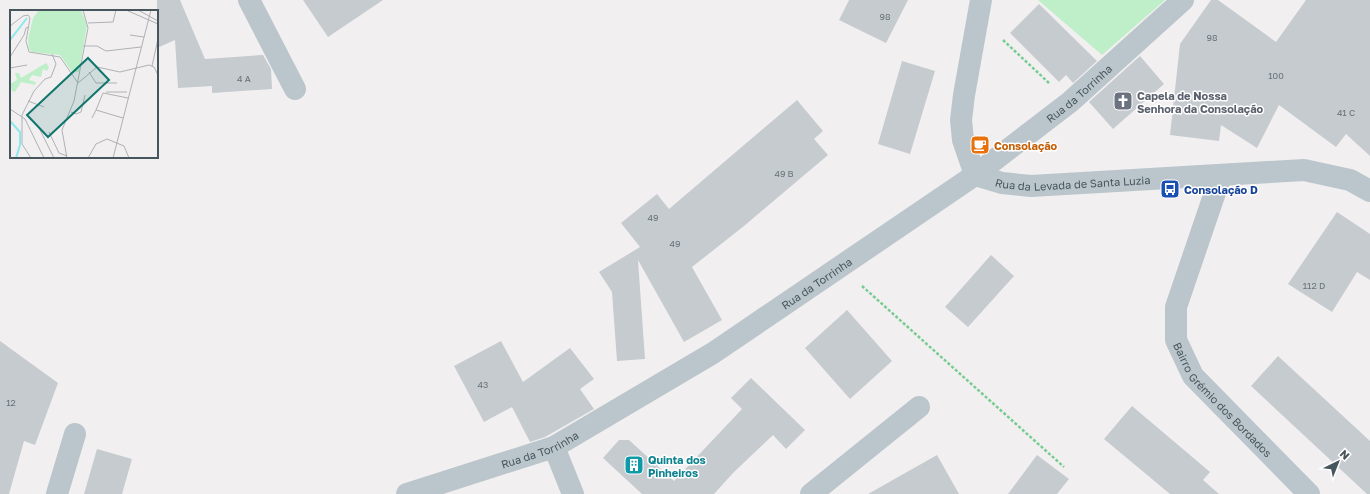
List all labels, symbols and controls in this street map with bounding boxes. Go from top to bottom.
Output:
inset map [10,10,158,158]
house number: 98 [880,11,890,22]
house number: 98 [1207,32,1217,43]
street label: Rua da Torrinha [1043,61,1114,125]
house number: 100 [1268,70,1284,81]
house number: 4 A [237,73,251,84]
place label: Capela de Nossa Senhora da Consolação [1137,89,1264,115]
church icon: Capela de Nossa Senhora da Consolação [1112,90,1134,112]
house number: 41 C [1337,107,1355,118]
cafe icon: Consolação [969,134,991,156]
place label: Consolação [994,139,1058,152]
house number: 49 B [774,168,794,179]
street label: Rua da Levada de Santa Luzia [994,173,1151,192]
bus stop icon: Consolação D [1159,178,1181,200]
place label: Consolação D [1184,183,1258,196]
house number: 49 [648,212,658,223]
house number: 49 [670,238,680,249]
street label: Rua da Torrinha [779,254,854,311]
house number: 112 D [1303,280,1325,291]
street label: Bairro Grémio dos Bordados [1171,340,1275,459]
house number: 43 [478,379,488,390]
house number: 12 [6,397,16,408]
street label: Rua da Torrinha [499,428,580,470]
north arrow [1318,442,1358,482]
text: N [1338,447,1353,462]
place label: Quinta dos Pinheiros [648,453,706,479]
building icon: Quinta dos Pinheiros [623,454,645,476]

